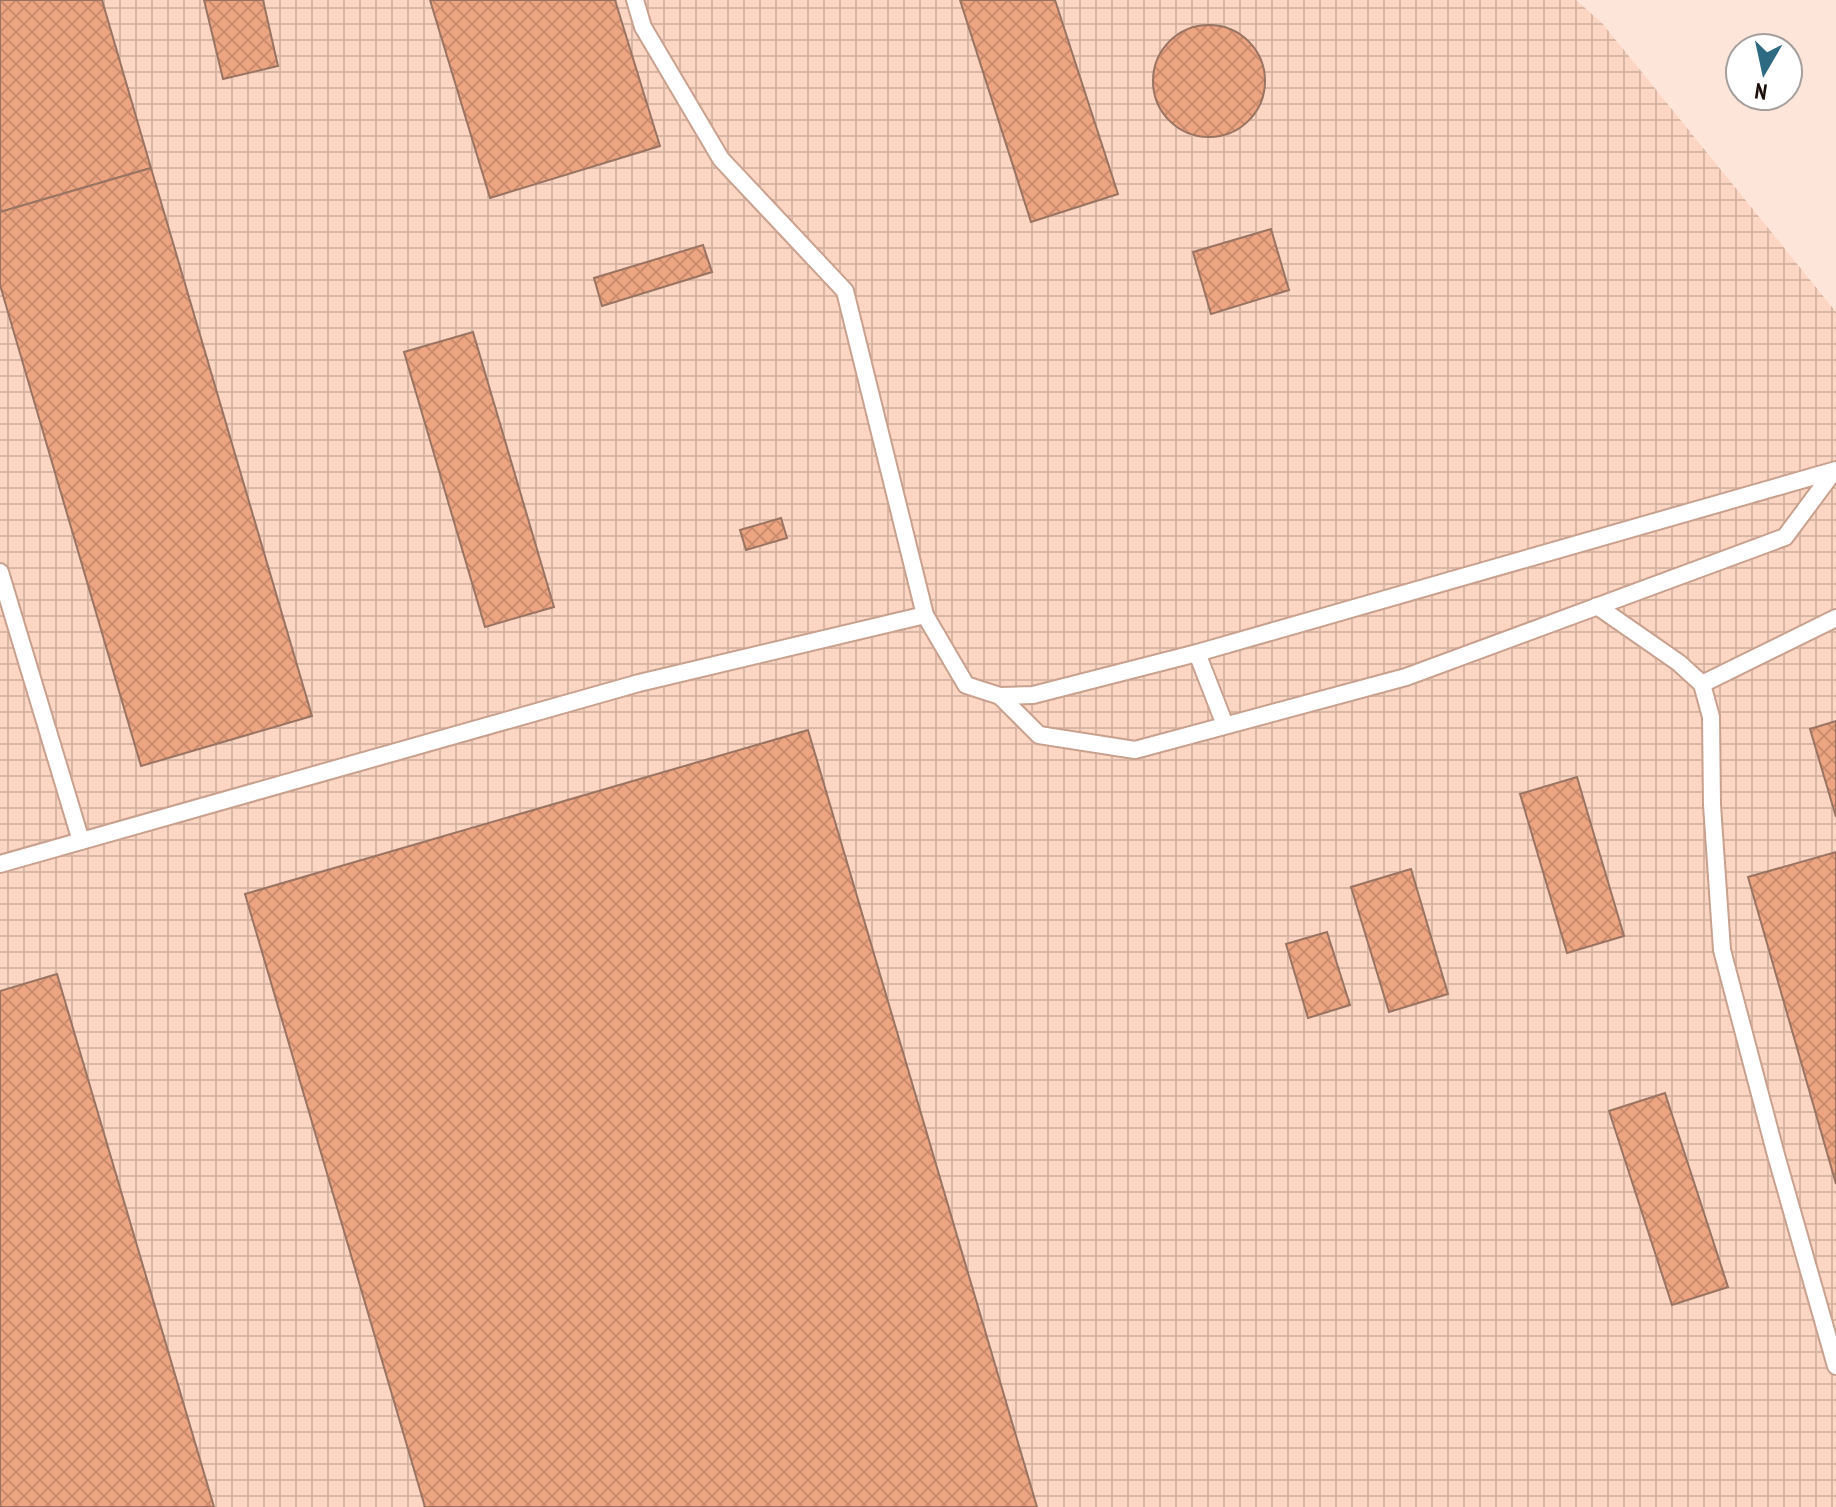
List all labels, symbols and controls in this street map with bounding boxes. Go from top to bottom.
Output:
north arrow [1724,32,1804,112]
text: N [1753,77,1769,107]

